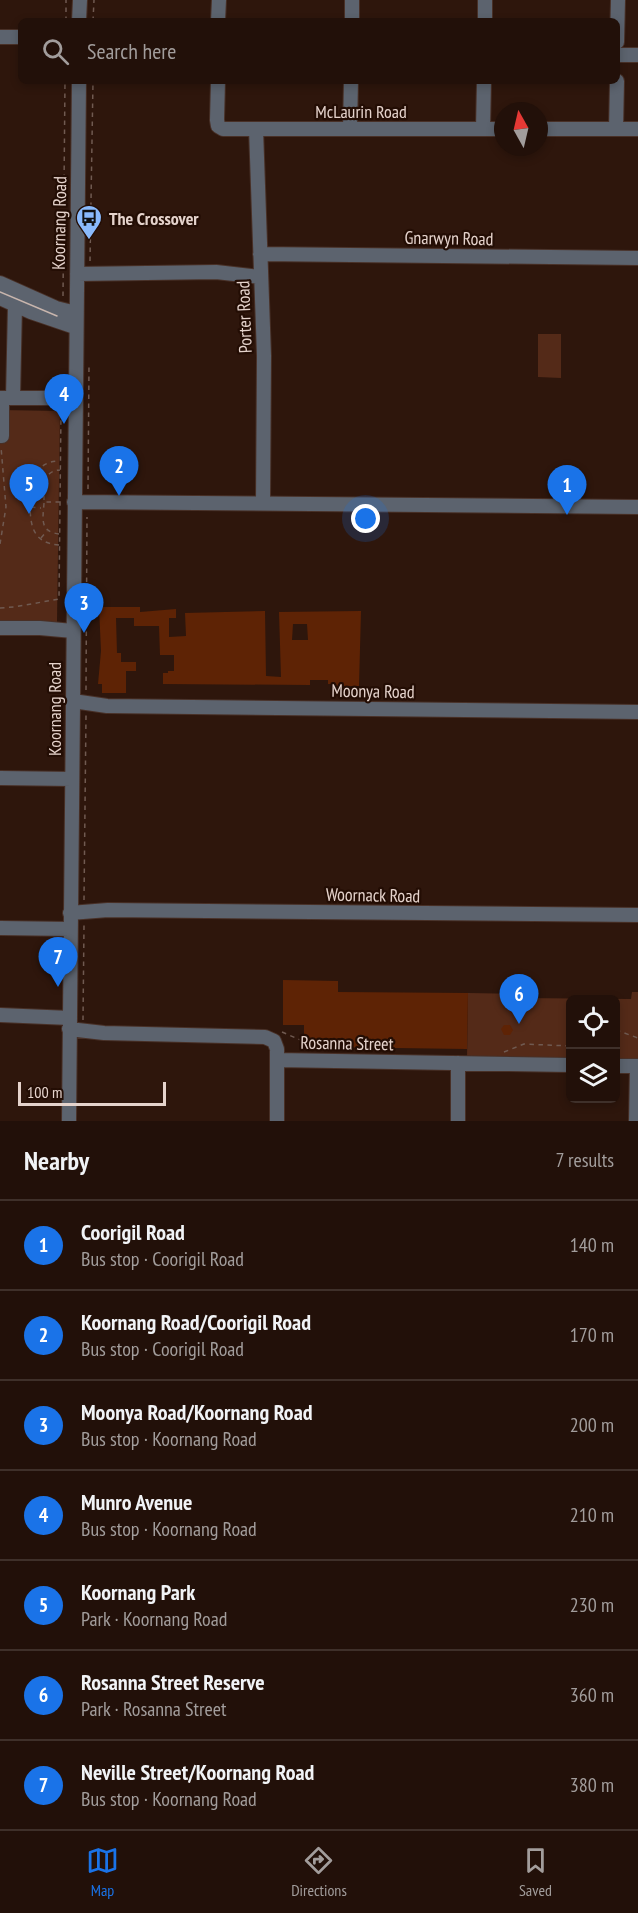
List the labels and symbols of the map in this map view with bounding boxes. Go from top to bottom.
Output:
street label: McLaurin Road [315,100,407,123]
north arrow [494,102,548,156]
street label: Koornang Road [47,176,71,270]
bus stop icon: The Crossover [74,203,104,241]
place label: The Crossover [109,207,199,230]
street label: Gnarwyn Road [404,226,494,250]
street label: Porter Road [231,280,257,354]
pin: 4 [44,374,84,424]
pin: 2 [100,446,138,496]
pin: 5 [9,464,48,514]
pin: 1 [548,466,586,515]
your location [351,504,380,533]
pin: 3 [64,584,104,633]
street label: Koornang Road [43,662,66,756]
street label: Moonya Road [331,679,415,703]
street label: Woornack Road [326,883,420,907]
pin: 7 [38,938,78,987]
pin: 6 [500,974,538,1024]
street label: Rosanna Street [300,1031,394,1055]
scale bar [18,1079,166,1106]

